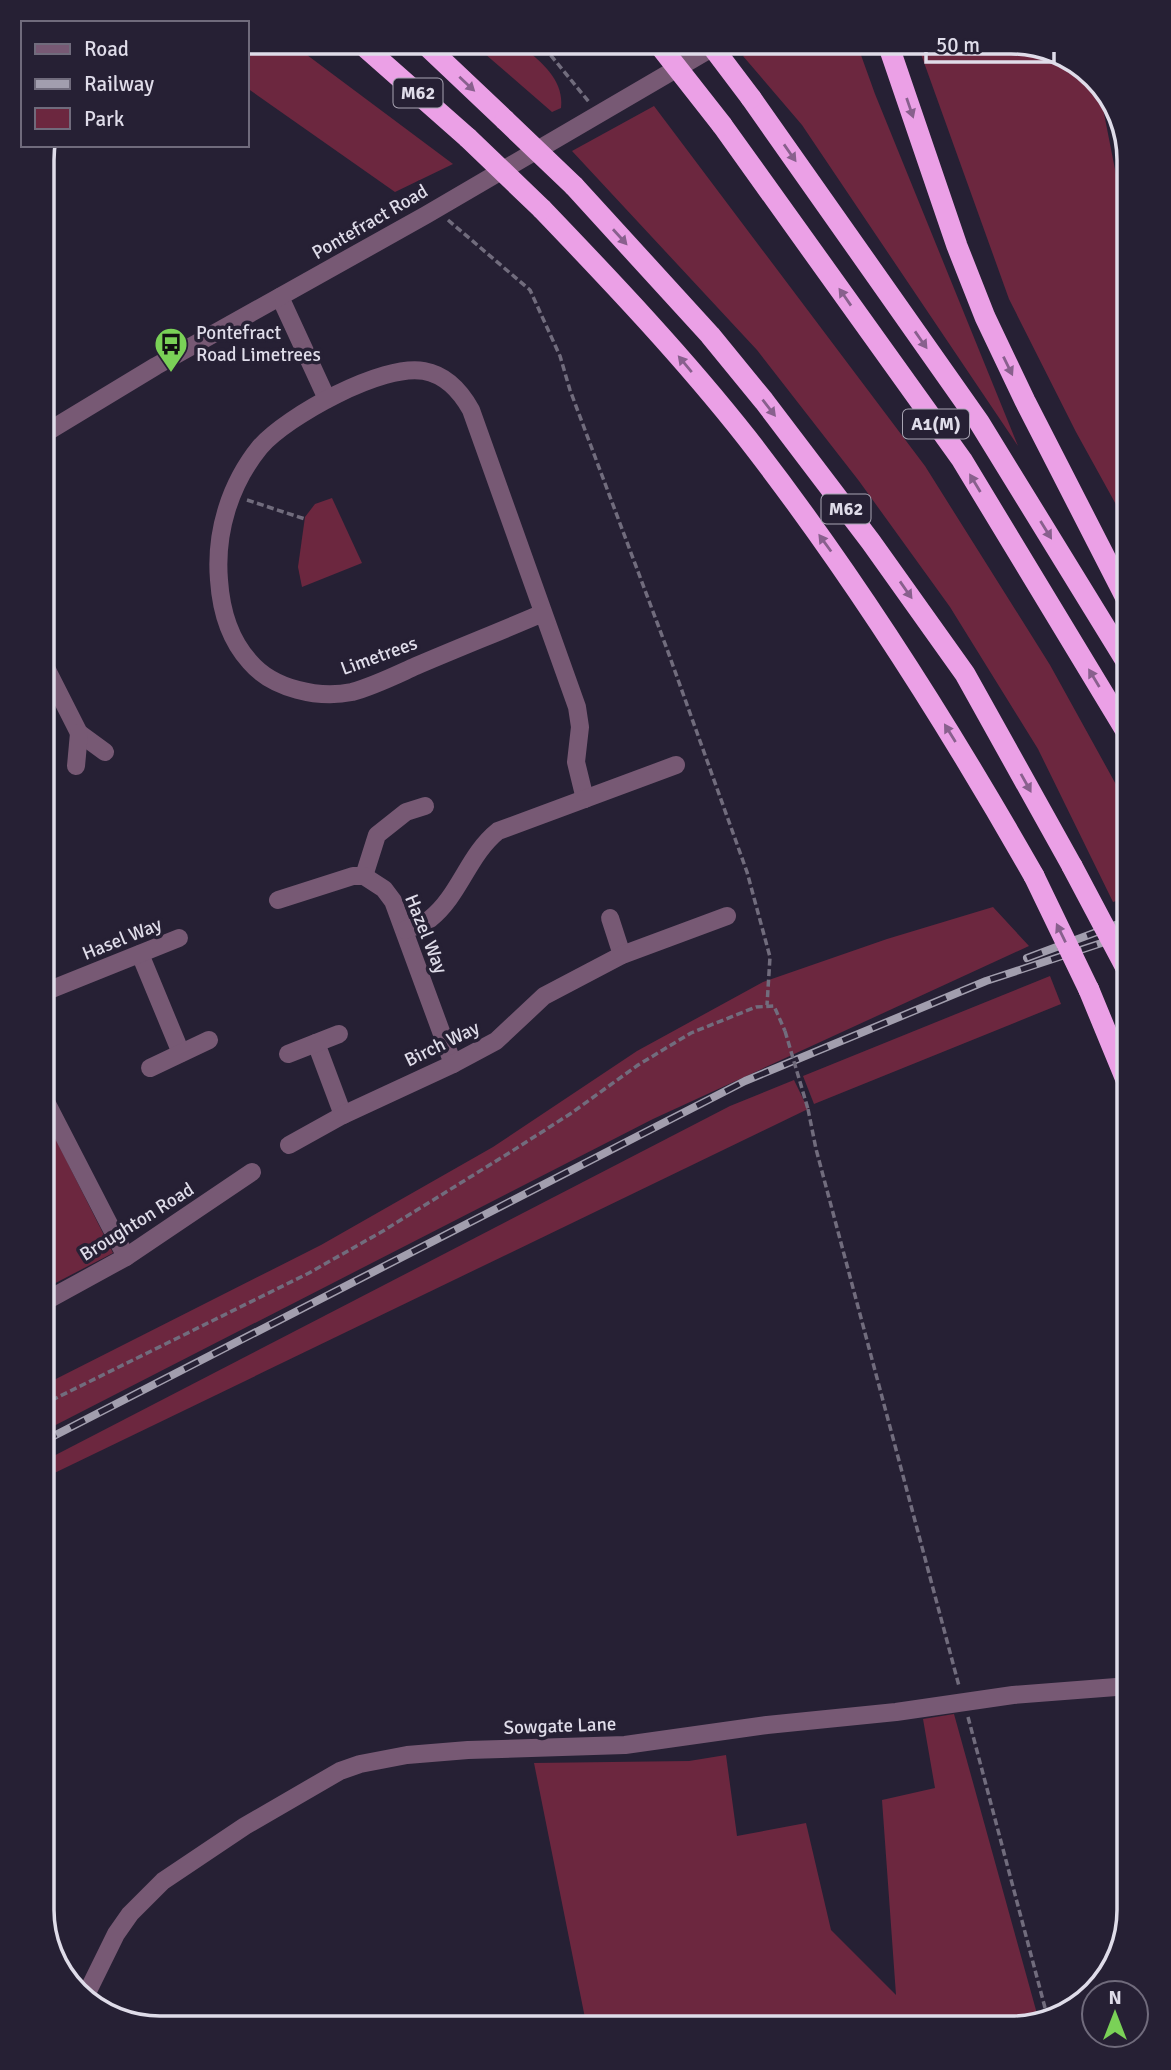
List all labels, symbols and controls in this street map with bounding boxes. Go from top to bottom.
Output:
legend [21,21,248,147]
scale bar [926,21,1054,65]
text: 50 m [936,32,980,58]
text: Road [84,36,129,62]
text: Railway [84,71,154,97]
one-way arrow [458,75,475,91]
road number: M62 [394,78,442,108]
one-way arrow [905,98,916,119]
text: Park [84,106,125,132]
one-way arrow [783,144,796,163]
street label: Pontefract Road [308,179,432,265]
one-way arrow [612,228,628,246]
one-way arrow [838,288,852,306]
place label: Pontefract Road Limetrees [196,321,321,367]
bus stop icon: Pontefract Road Limetrees [152,325,190,374]
one-way arrow [914,331,928,349]
one-way arrow [678,355,693,372]
one-way arrow [1003,356,1014,376]
one-way arrow [762,399,776,417]
road number: A1(M) [903,410,969,438]
one-way arrow [969,474,982,493]
road number: M62 [822,494,870,524]
one-way arrow [1039,520,1052,540]
one-way arrow [818,534,832,552]
one-way arrow [898,581,912,599]
street label: Limetrees [337,631,421,681]
one-way arrow [1087,668,1100,687]
one-way arrow [944,723,957,742]
one-way arrow [1020,773,1032,793]
street label: Hazel Way [399,891,453,977]
street label: Hasel Way [79,912,165,966]
one-way arrow [1056,923,1067,943]
street label: Birch Way [401,1016,484,1072]
street label: Broughton Road [75,1177,199,1267]
street label: Sowgate Lane [503,1712,617,1740]
north arrow [1080,1979,1150,2049]
text: N [1108,1986,1122,2010]

